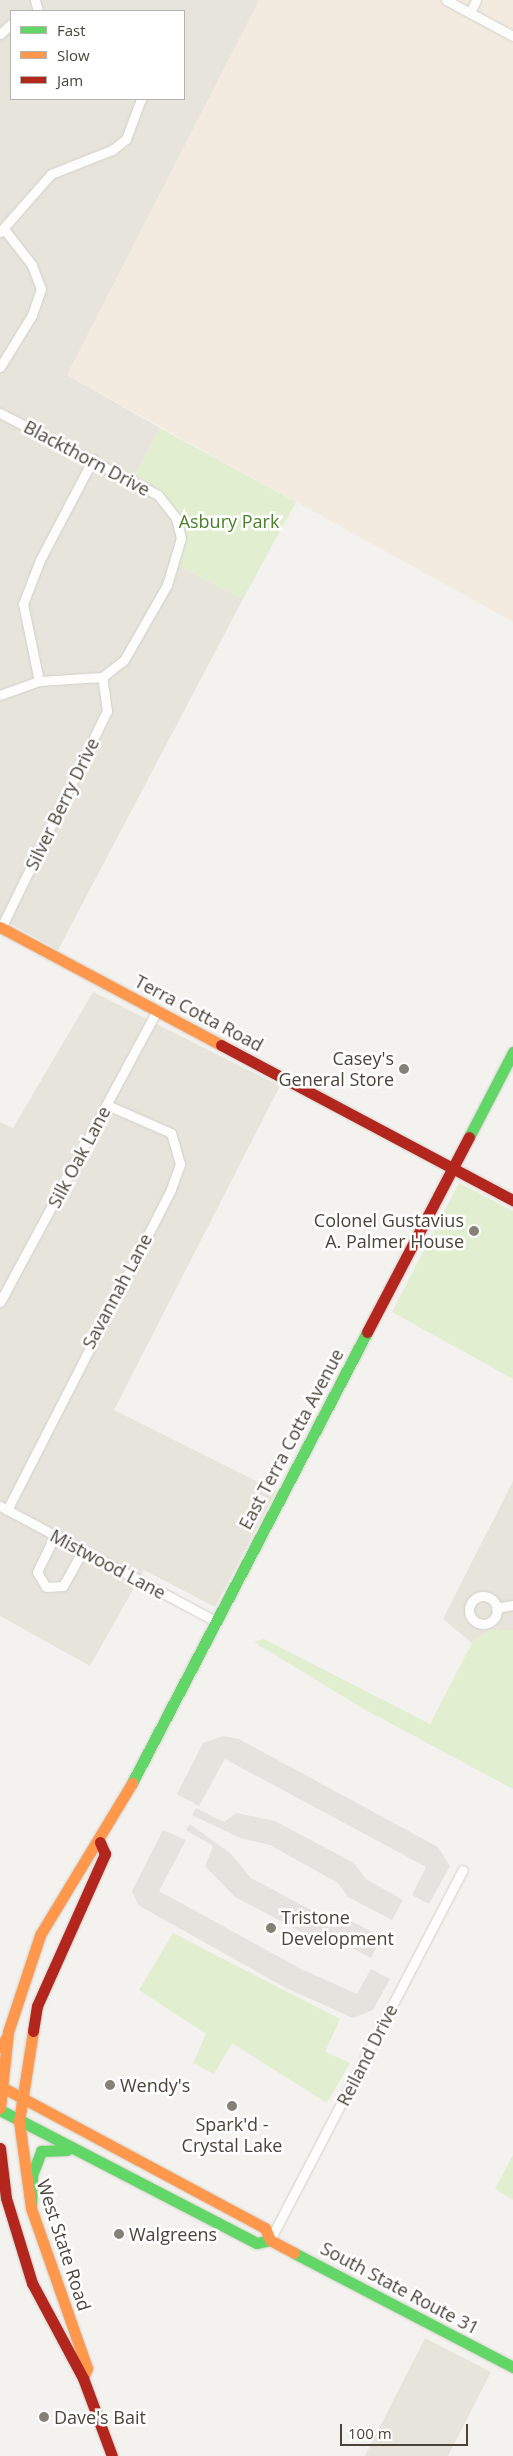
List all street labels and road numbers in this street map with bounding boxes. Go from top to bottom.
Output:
street label: Blackthorn Drive [20,416,154,500]
street label: Silver Berry Drive [21,734,103,874]
street label: Terra Cotta Road [131,970,267,1056]
street label: Silk Oak Lane [43,1103,115,1211]
street label: Savannah Lane [78,1230,156,1352]
street label: East Terra Cotta Avenue [234,1345,348,1533]
street label: Mistwood Lane [47,1525,169,1603]
street label: Reiland Drive [332,2001,402,2109]
street label: West State Road [33,2177,95,2313]
street label: South State Route 31 [317,2237,483,2339]

